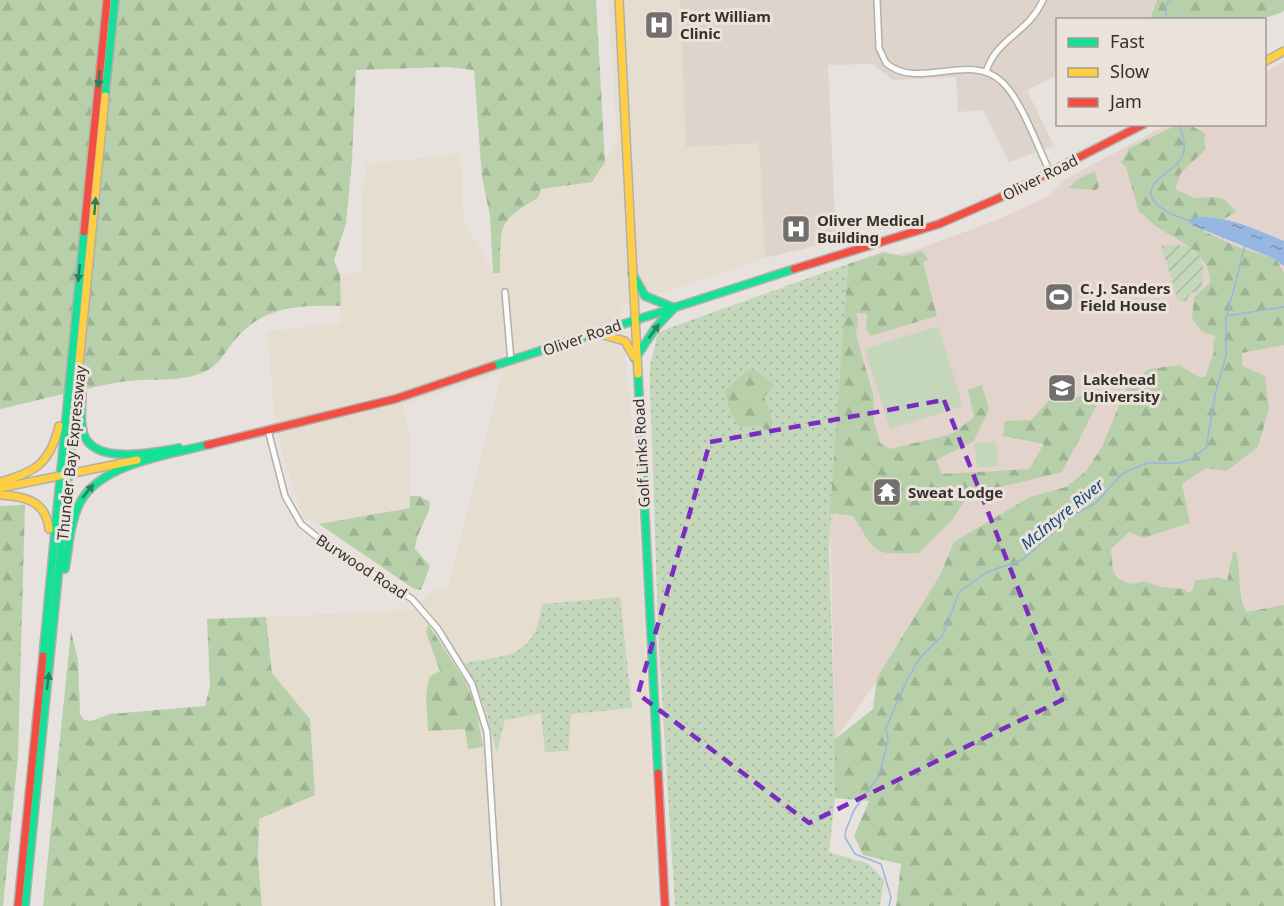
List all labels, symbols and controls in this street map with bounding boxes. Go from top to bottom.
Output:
place label: Fort William Clinic [680,6,771,43]
hospital icon: Fort William Clinic [643,9,675,41]
legend [1056,18,1266,126]
text: Fast [1110,29,1145,53]
text: Slow [1110,59,1149,83]
one-way arrow [94,70,104,89]
text: Jam [1108,89,1142,113]
street label: Oliver Road [999,150,1081,204]
one-way arrow [90,197,100,216]
place label: Oliver Medical Building [817,210,924,247]
hospital icon: Oliver Medical Building [780,213,812,245]
one-way arrow [74,264,84,283]
place label: C. J. Sanders Field House [1080,278,1171,315]
sports icon: C. J. Sanders Field House [1043,281,1075,313]
street label: Oliver Road [540,314,624,360]
one-way arrow [647,324,659,339]
street label: Thunder Bay Expressway [52,364,90,541]
place label: Lakehead University [1083,369,1160,406]
school or university icon: Lakehead University [1046,372,1078,404]
street label: Golf Links Road [628,398,654,508]
water label: McIntyre River [1016,473,1109,554]
temple icon: Sweat Lodge [871,476,903,508]
place label: Sweat Lodge [908,482,1003,502]
one-way arrow [81,483,94,499]
street label: Burwood Road [313,529,411,603]
one-way arrow [43,671,53,690]

